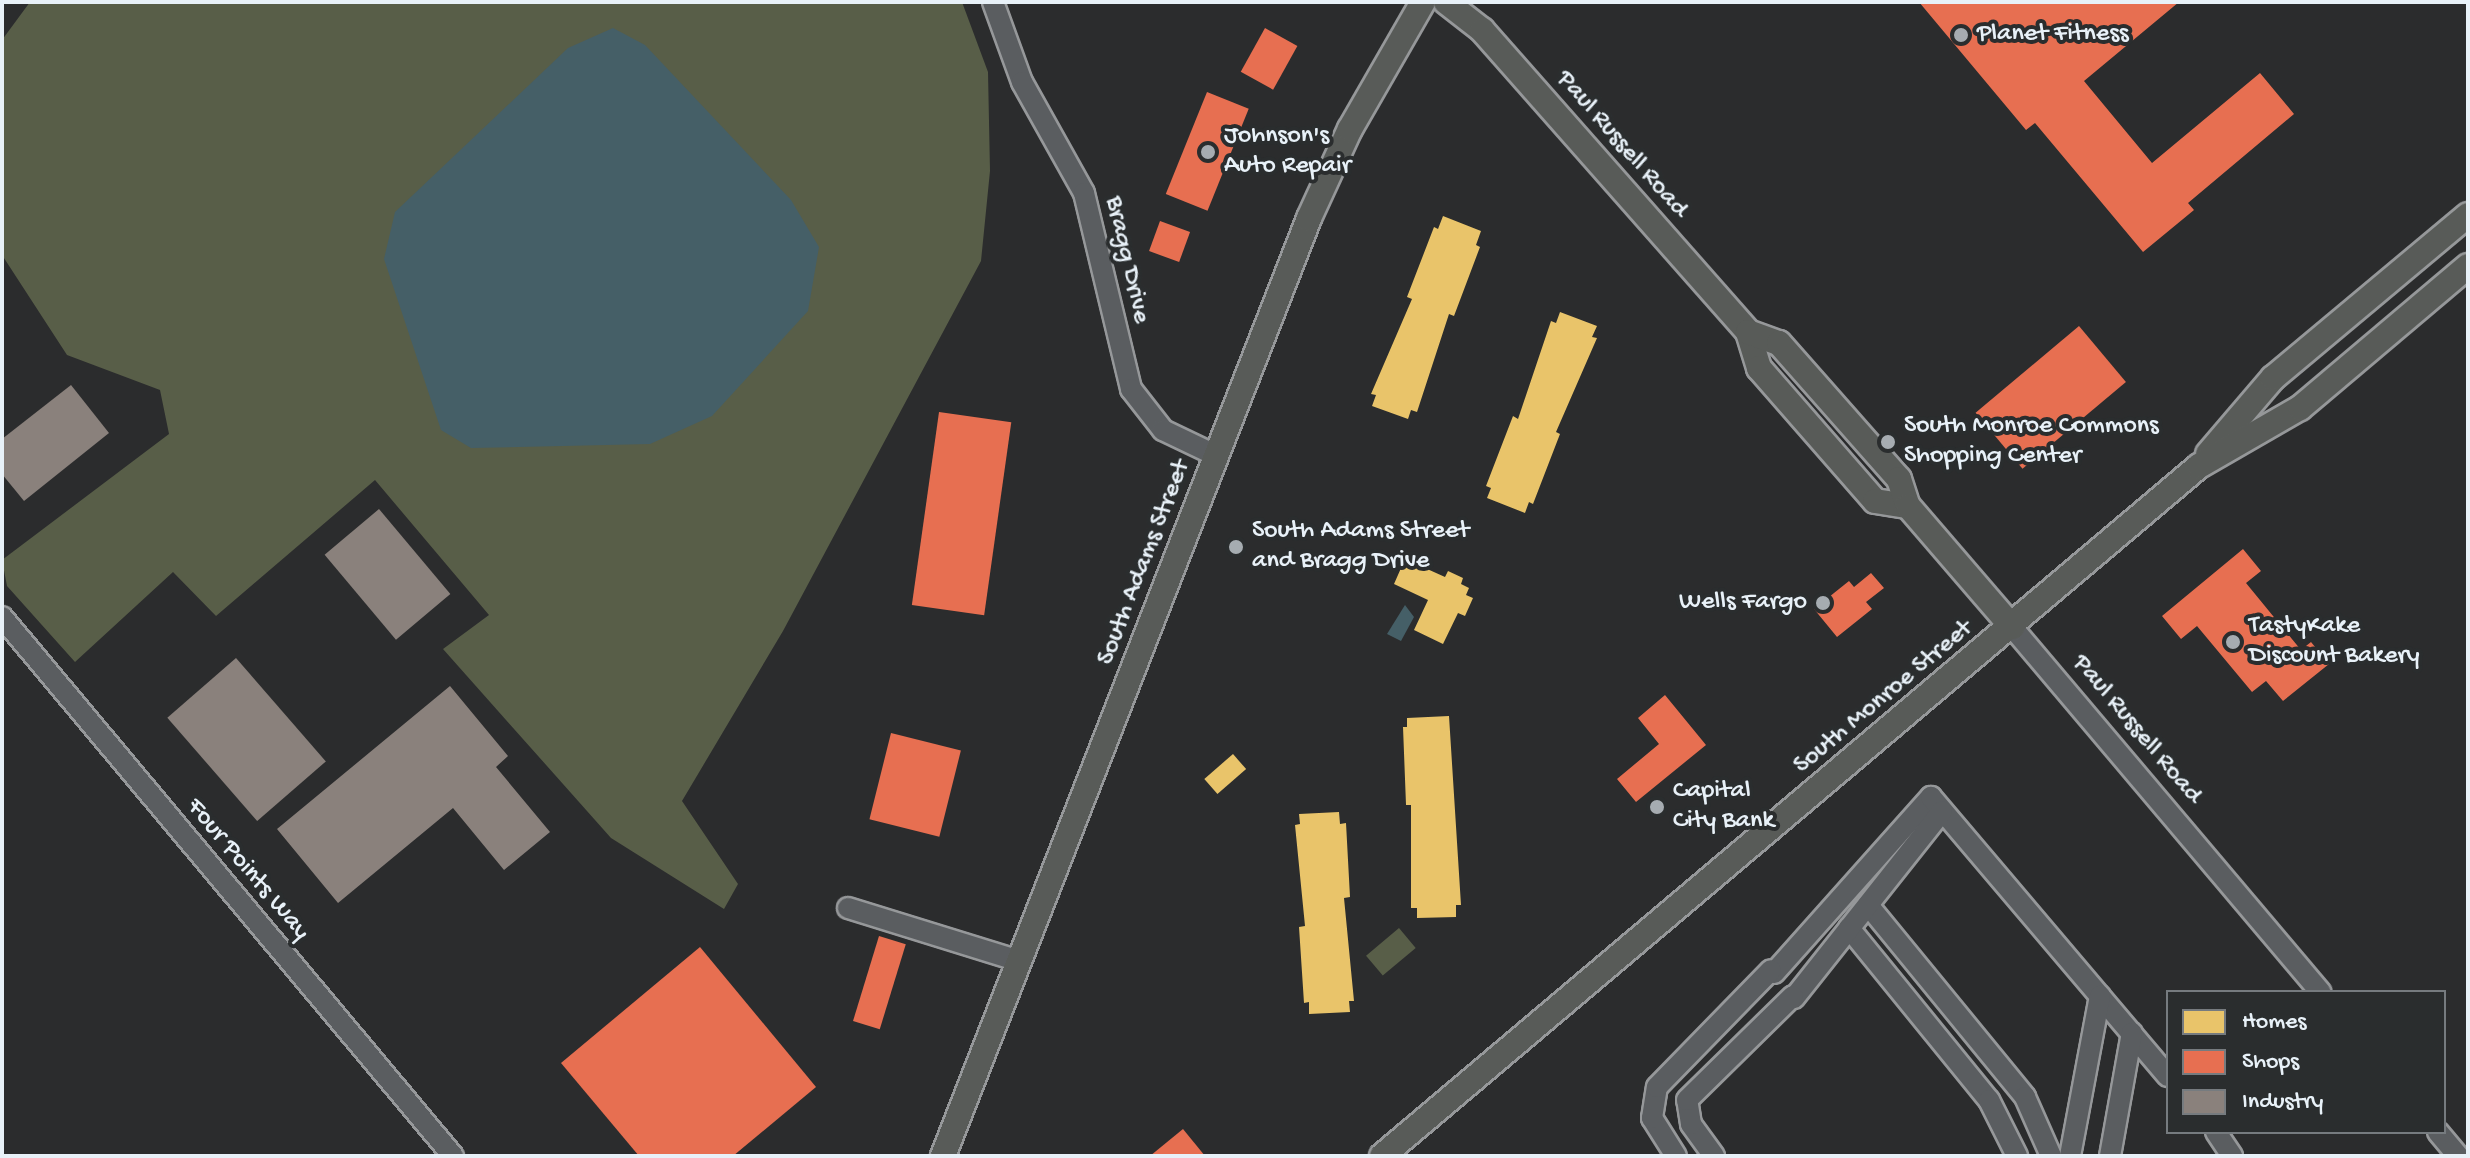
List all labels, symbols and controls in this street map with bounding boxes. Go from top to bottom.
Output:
place label: Planet Fitness [1977,19,2129,51]
marker: Planet Fitness [1952,26,1970,44]
street label: Paul Russell Road [1548,65,1694,225]
place label: Johnson's Auto Repair [1224,121,1351,182]
marker: Johnson's Auto Repair [1199,143,1217,161]
street label: Bragg Drive [1096,193,1156,327]
place label: South Monroe Commons Shopping Center [1904,411,2159,472]
marker: South Monroe Commons Shopping Center [1879,433,1897,451]
street label: South Adams Street [1092,456,1198,670]
place label: South Adams Street and Bragg Drive [1252,516,1469,578]
marker: South Adams Street and Bragg Drive [1227,538,1245,556]
place label: Wells Fargo [1679,587,1807,619]
marker: Wells Fargo [1814,594,1832,612]
place label: TastyKake Discount Bakery [2249,611,2420,672]
street label: South Monroe Street [1788,614,1980,782]
marker: TastyKake Discount Bakery [2224,633,2242,651]
street label: Paul Russell Road [2064,649,2208,811]
place label: Capital City Bank [1673,776,1774,838]
street label: Four Points Way [179,793,315,947]
marker: Capital City Bank [1648,798,1666,816]
legend [2166,990,2446,1134]
text: Homes [2242,1008,2306,1037]
text: Shops [2242,1048,2299,1077]
text: Industry [2242,1088,2323,1117]

